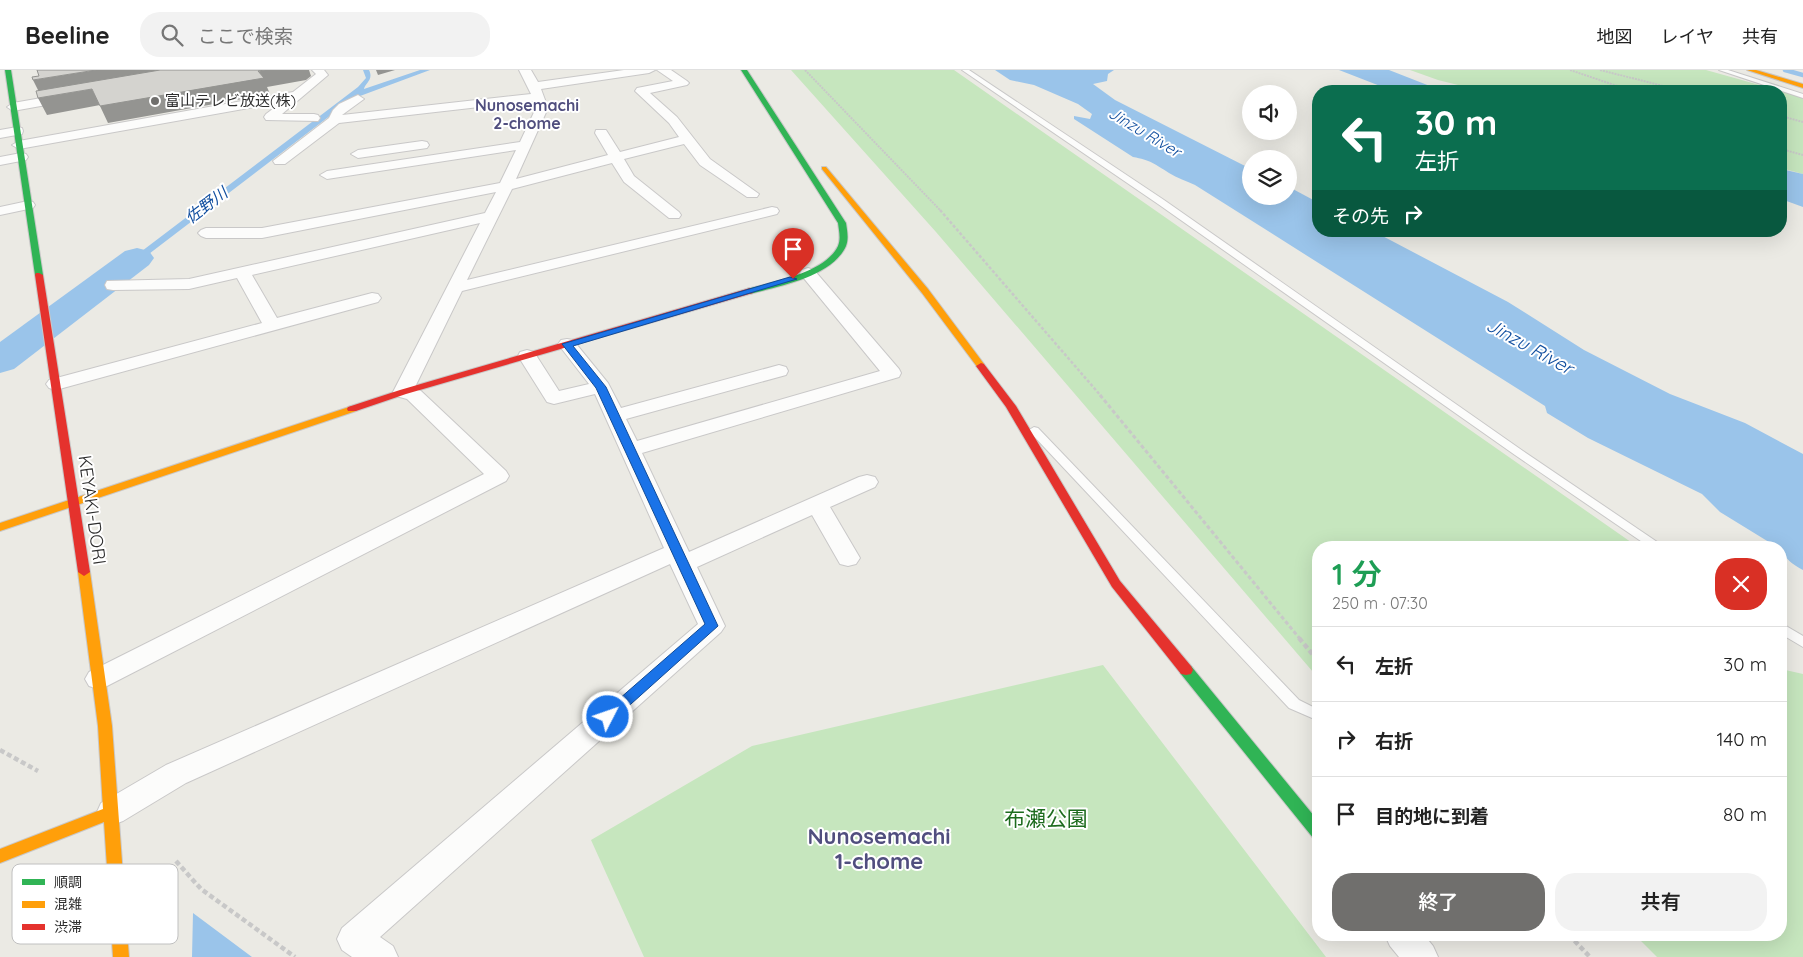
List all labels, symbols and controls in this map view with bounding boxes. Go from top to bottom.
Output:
search box [140,12,490,57]
text: Beeline [25,20,110,50]
icon: search [158,21,186,49]
text: ここで検索 [198,24,293,48]
text: 地図 [1597,25,1633,48]
text: レイヤ [1661,25,1714,48]
text: 共有 [1742,25,1778,48]
map controls [1242,85,1297,205]
button: sound [1242,85,1297,140]
place label: 富山テレビ放送(株) [165,91,296,110]
marker: 富山テレビ放送(株) [149,95,161,107]
district label: Nunosemachi 2-chome [475,95,579,133]
text: 30 m [1415,100,1497,144]
water label: Jinzu River [1105,103,1186,162]
icon: left [1332,105,1397,170]
text: 左折 [1415,147,1459,175]
button: layers [1242,150,1297,205]
water label: 佐野川 [181,181,233,227]
icon: right [1399,200,1427,228]
text: その先 [1332,204,1389,228]
pin [772,228,814,279]
icon: arrive [779,235,807,263]
water label: Jinzu River [1482,312,1580,381]
street label: KEYAKI-DORI [73,454,112,566]
text: 1 分 [1332,555,1382,593]
button: close [1715,558,1767,610]
text: 250 m · 07:30 [1332,593,1428,613]
icon: left [1332,650,1360,678]
text: 30 m [1723,652,1767,676]
text: 左折 [1375,654,1413,678]
position arrow [581,690,633,742]
icon: right [1332,725,1360,753]
text: 140 m [1716,727,1767,751]
text: 右折 [1375,729,1413,753]
icon: arrive [1332,800,1360,828]
text: 80 m [1723,802,1767,826]
text: 目的地に到着 [1375,804,1489,828]
park label: 布瀬公園 [1004,805,1088,831]
district label: Nunosemachi 1-chome [807,822,951,875]
legend [12,864,178,944]
text: 順調 [54,873,82,891]
button: 終了 [1332,873,1545,931]
button: 共有 [1555,873,1767,931]
text: 混雑 [54,895,82,913]
text: 渋滞 [54,918,82,936]

